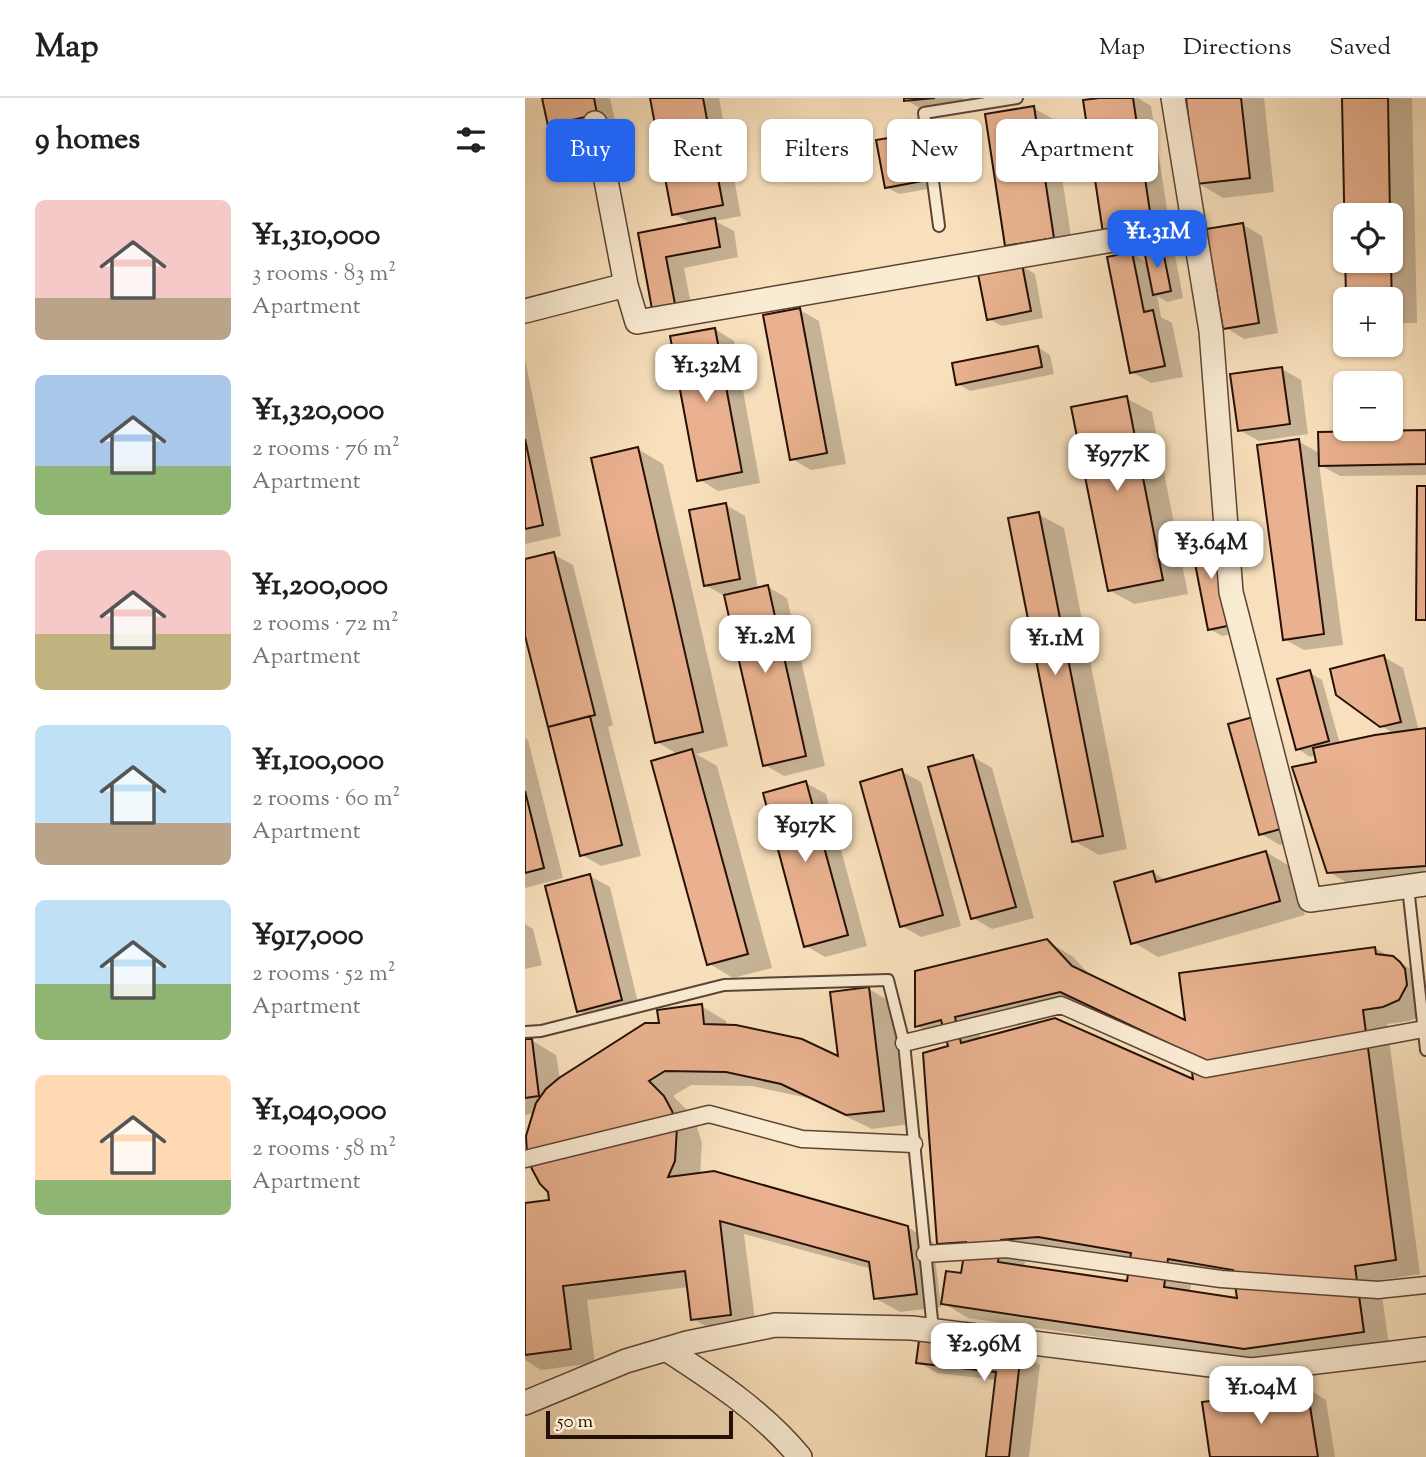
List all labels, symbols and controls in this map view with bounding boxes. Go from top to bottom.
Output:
text: Map [35,24,99,72]
text: Map [1099,31,1145,65]
text: Directions [1183,31,1291,65]
text: Saved [1329,31,1391,65]
text: 9 homes [35,119,140,162]
chip: Buy [546,119,635,182]
chip: Rent [649,119,747,182]
chip: Filters [761,119,873,182]
chip: New [887,119,982,182]
chip: Apartment [996,119,1158,182]
icon: filters [452,121,490,159]
map controls [1333,203,1403,441]
button: locate [1333,203,1403,273]
pin: ¥1.31M [1100,211,1214,270]
text: ¥1,310,000 [252,215,380,258]
text: ¥1.31M [1124,216,1190,249]
icon: home [91,228,175,312]
text: 3 rooms · 83 m² [252,258,396,291]
button: + [1333,287,1403,357]
text: Apartment [252,291,361,324]
pin: ¥1.32M [649,344,763,404]
text: ¥1.32M [671,350,741,383]
button: − [1333,371,1403,441]
text: ¥1,320,000 [252,390,384,433]
icon: home [91,403,175,487]
text: 2 rooms · 76 m² [252,433,400,466]
pin: ¥977K [1068,434,1166,493]
text: ¥977K [1084,439,1150,472]
text: Apartment [252,466,361,499]
pin: ¥3.64M [1154,522,1268,581]
text: ¥3.64M [1174,527,1248,560]
text: ¥1,200,000 [252,565,388,608]
icon: home [91,578,175,662]
text: 2 rooms · 72 m² [252,608,399,641]
pin: ¥1.2M [716,616,814,675]
pin: ¥1.1M [1006,618,1104,677]
text: ¥1.2M [735,621,795,654]
text: ¥1.1M [1026,623,1084,656]
text: Apartment [252,641,361,674]
text: ¥1,100,000 [252,740,384,783]
icon: home [91,753,175,837]
text: 2 rooms · 60 m² [252,783,400,816]
pin: ¥917K [756,804,854,864]
text: ¥917K [774,810,836,843]
text: Apartment [252,816,361,849]
text: ¥917,000 [252,915,364,958]
icon: home [91,928,175,1012]
text: 2 rooms · 52 m² [252,958,395,991]
text: Apartment [252,991,361,1024]
text: ¥1,040,000 [252,1090,387,1133]
icon: home [91,1103,175,1187]
text: 2 rooms · 58 m² [252,1133,396,1166]
text: Apartment [252,1166,361,1199]
pin: ¥2.96M [927,1324,1041,1383]
text: ¥2.96M [947,1329,1021,1362]
pin: ¥1.04M [1204,1366,1318,1426]
text: ¥1.04M [1225,1372,1297,1405]
scale bar [546,1408,733,1440]
text: 50 m [557,1409,593,1436]

